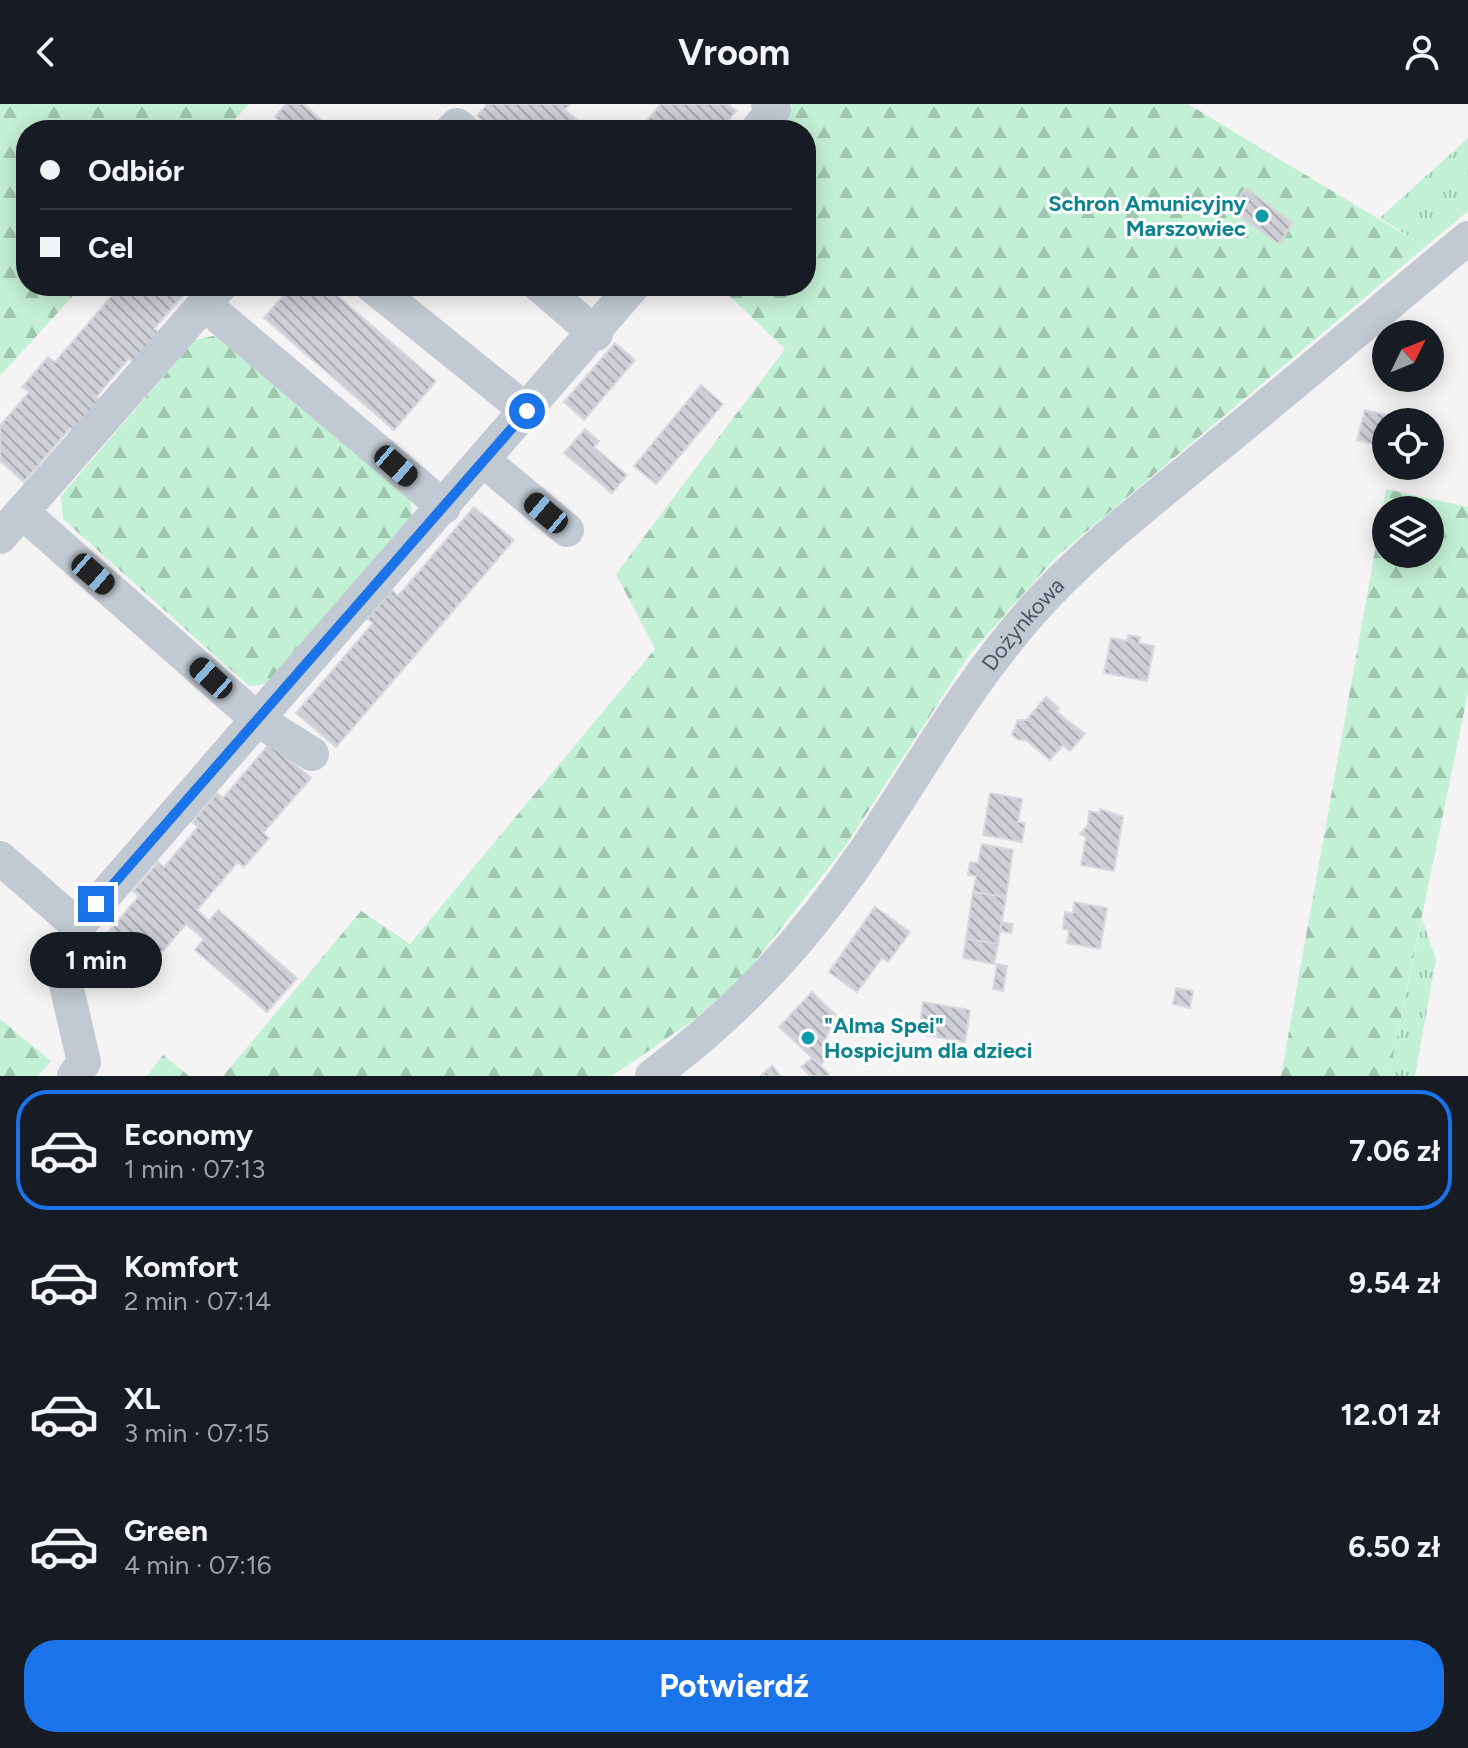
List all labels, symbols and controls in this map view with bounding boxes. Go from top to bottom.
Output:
icon: back [24,30,68,74]
icon: person [1400,30,1444,74]
text: Vroom [678,31,790,74]
text: Odbiór [88,152,184,189]
place label: Schron Amunicyjny Marszowiec [1048,190,1246,242]
marker: Schron Amunicyjny Marszowiec [1253,207,1271,225]
text: Cel [88,229,134,266]
north arrow [1372,320,1444,392]
map controls [1372,320,1444,568]
route start [509,393,545,429]
button: locate [1372,408,1444,480]
car [370,441,422,491]
car [520,488,572,538]
button: layers [1372,496,1444,568]
car [67,549,119,599]
street label: Dożynkowa [975,572,1070,676]
car [185,653,237,703]
route end [78,886,114,922]
callout: 1 min [30,932,162,988]
text: 1 min [65,944,127,976]
place label: "Alma Spei" Hospicjum dla dzieci [824,1012,1033,1064]
marker: "Alma Spei" Hospicjum dla dzieci [799,1029,817,1047]
icon: car [28,1114,100,1186]
text: Economy [124,1116,253,1153]
text: 7.06 zł [1349,1132,1440,1169]
text: 1 min · 07:13 [124,1153,265,1185]
icon: car [28,1246,100,1318]
text: Komfort [124,1248,239,1285]
text: 9.54 zł [1349,1264,1440,1301]
text: 2 min · 07:14 [124,1285,271,1317]
icon: car [28,1378,100,1450]
text: XL [124,1380,160,1417]
text: 12.01 zł [1340,1396,1440,1433]
text: 3 min · 07:15 [124,1417,270,1449]
icon: car [28,1510,100,1582]
text: Green [124,1512,208,1549]
text: 6.50 zł [1348,1528,1440,1565]
text: 4 min · 07:16 [124,1549,271,1581]
button: Potwierdź [24,1640,1444,1732]

